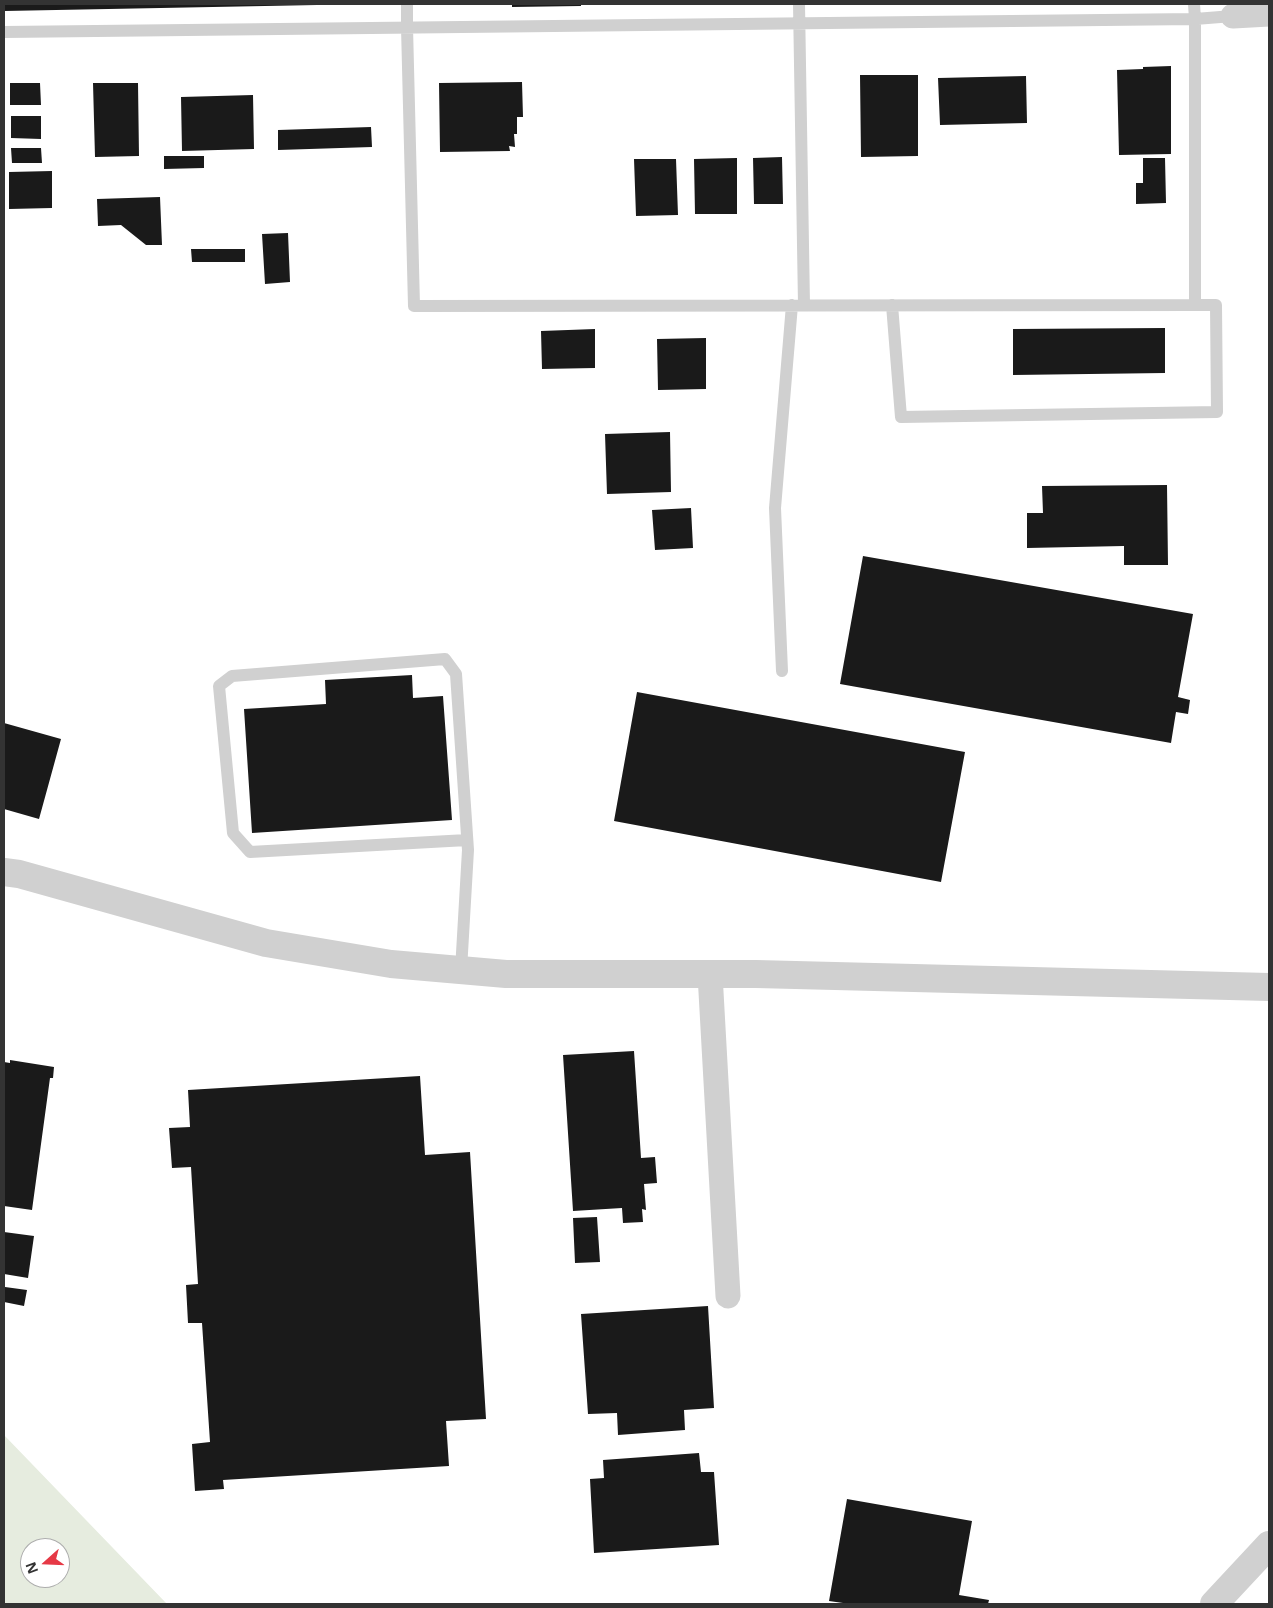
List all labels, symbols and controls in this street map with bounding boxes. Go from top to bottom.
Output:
north arrow [20,1538,70,1588]
text: N [21,1559,42,1577]

